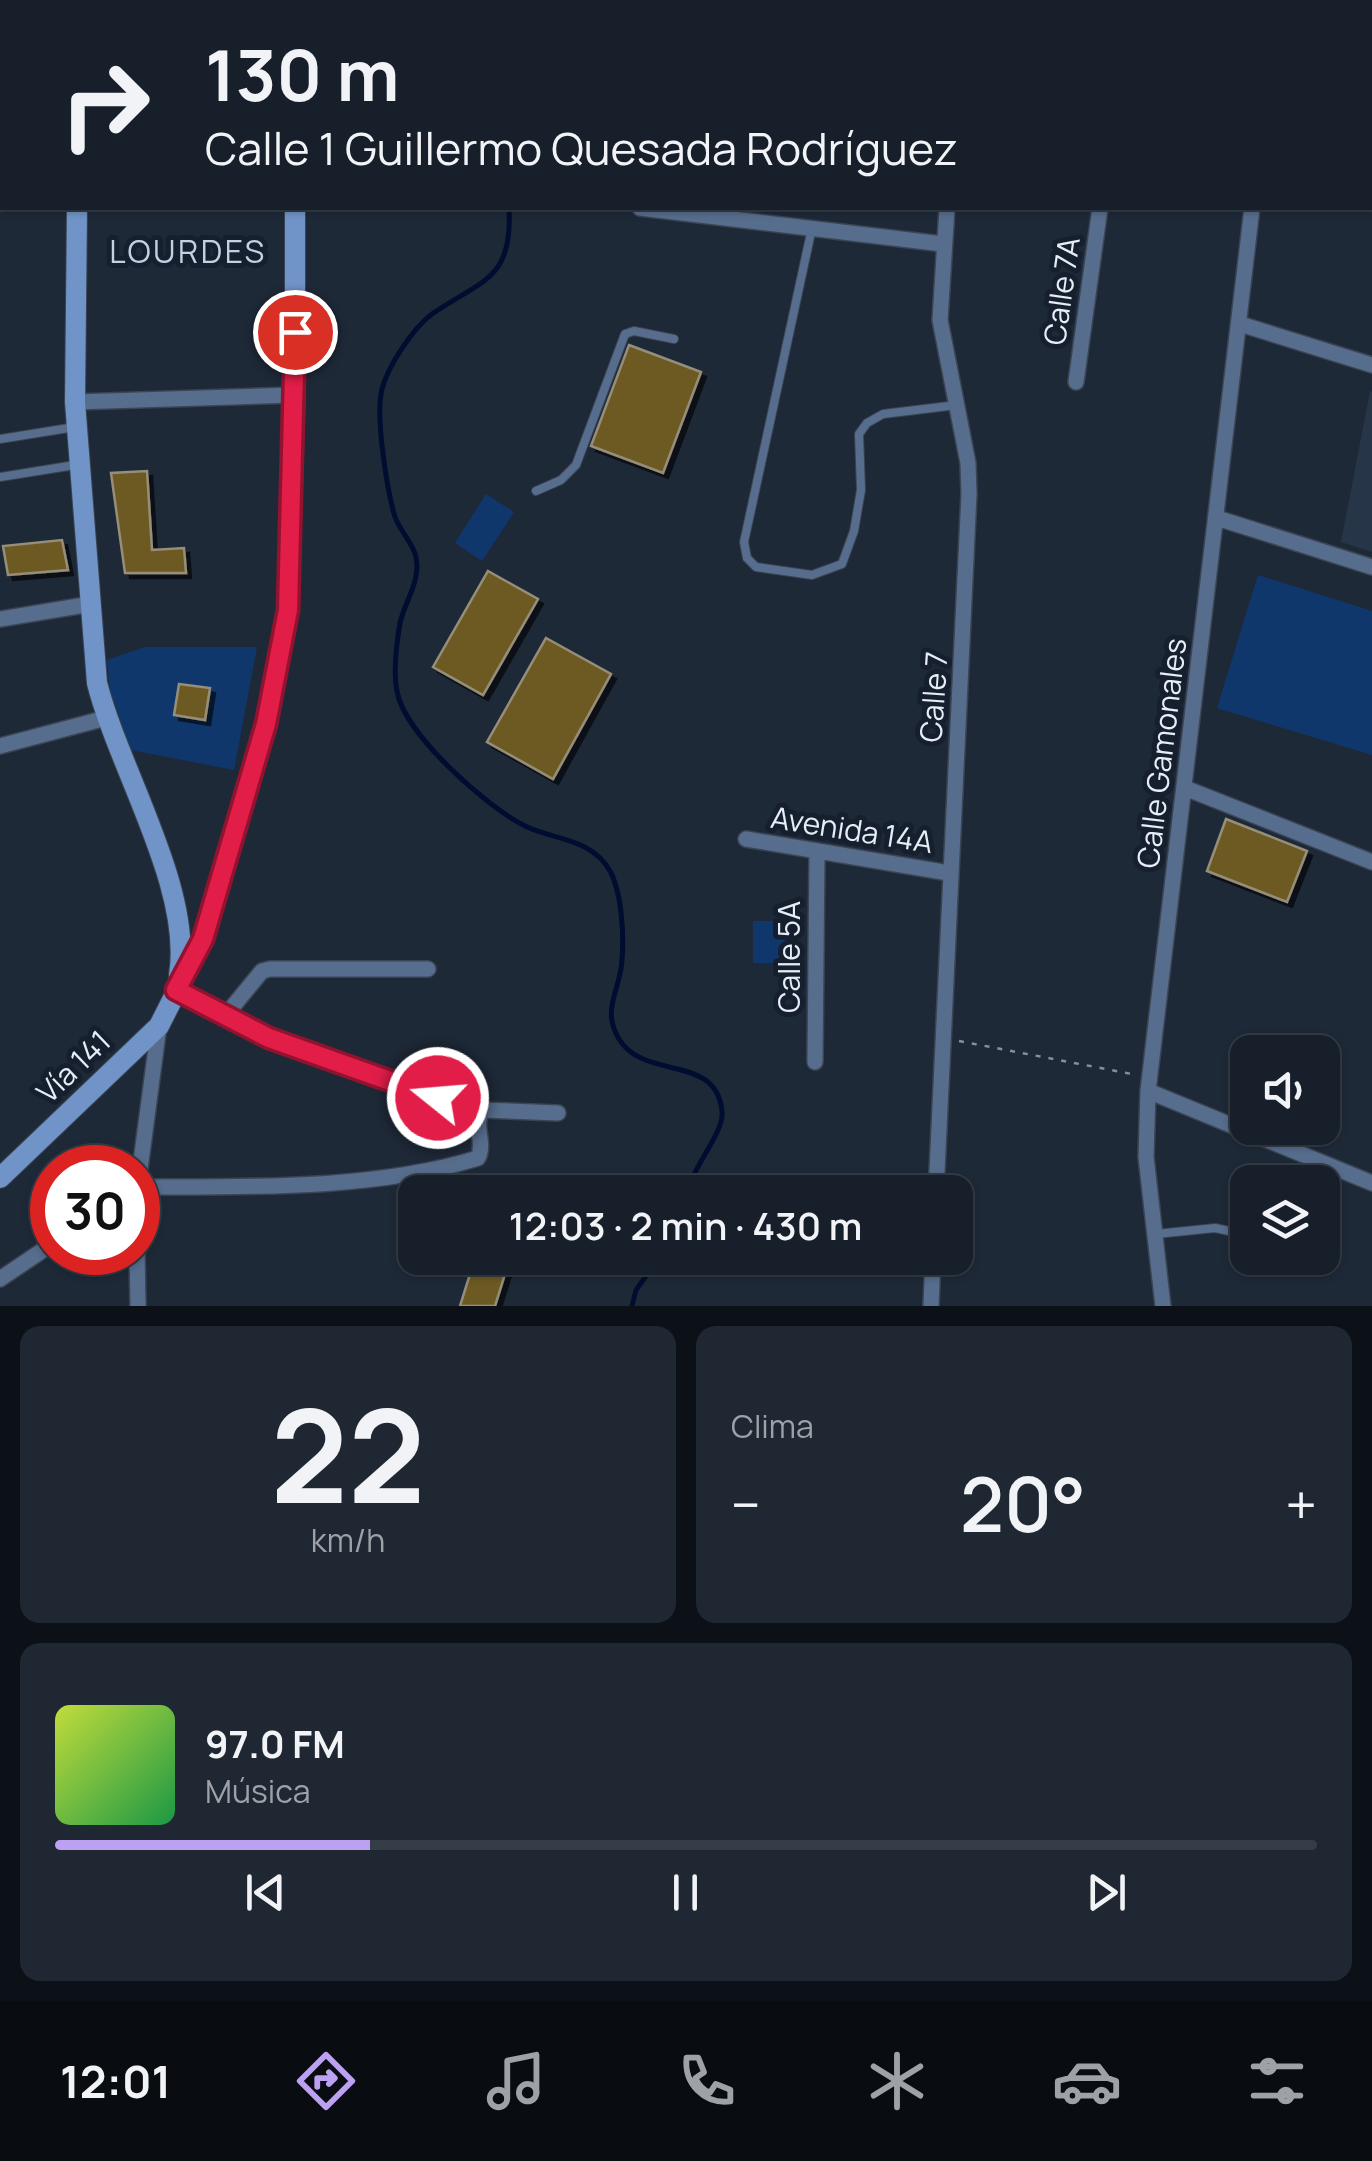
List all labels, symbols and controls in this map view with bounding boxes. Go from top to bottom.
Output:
text: 130 m [205,26,399,122]
icon: right [40,40,170,170]
text: Calle 1 Guillermo Quesada Rodríguez [205,117,958,179]
district label: LOURDES [109,229,267,273]
street label: Calle 7A [1033,234,1089,348]
pin [253,290,338,375]
icon: arrive [268,305,323,360]
street label: Calle Gamonales [1127,636,1195,870]
street label: Calle 7 [909,650,957,744]
street label: Avenida 14A [768,796,936,862]
street label: Calle 5A [768,901,809,1013]
street label: Vía 141 [27,1021,119,1111]
map controls [1230,1035,1340,1275]
button: sound [1230,1035,1340,1145]
position arrow [386,1046,490,1150]
speed limit sign: 30 [30,1145,160,1275]
button: layers [1230,1165,1340,1275]
text: 12:03 · 2 min · 430 m [509,1199,862,1251]
text: 22 [271,1364,425,1542]
text: Clima [731,1404,814,1448]
text: 20° [960,1452,1086,1555]
text: − [731,1466,761,1542]
text: + [1285,1466,1317,1542]
text: km/h [311,1518,385,1562]
text: 97.0 FM [205,1717,345,1769]
text: Música [205,1769,311,1813]
icon: previous [238,1865,293,1920]
icon: pause [658,1865,713,1920]
icon: next [1079,1865,1134,1920]
icon: directions [291,2046,361,2116]
icon: music [481,2046,551,2116]
icon: phone [672,2046,742,2116]
icon: climate [862,2046,932,2116]
icon: car [1052,2046,1122,2116]
icon: filters [1242,2046,1312,2116]
text: 12:01 [60,2050,171,2112]

